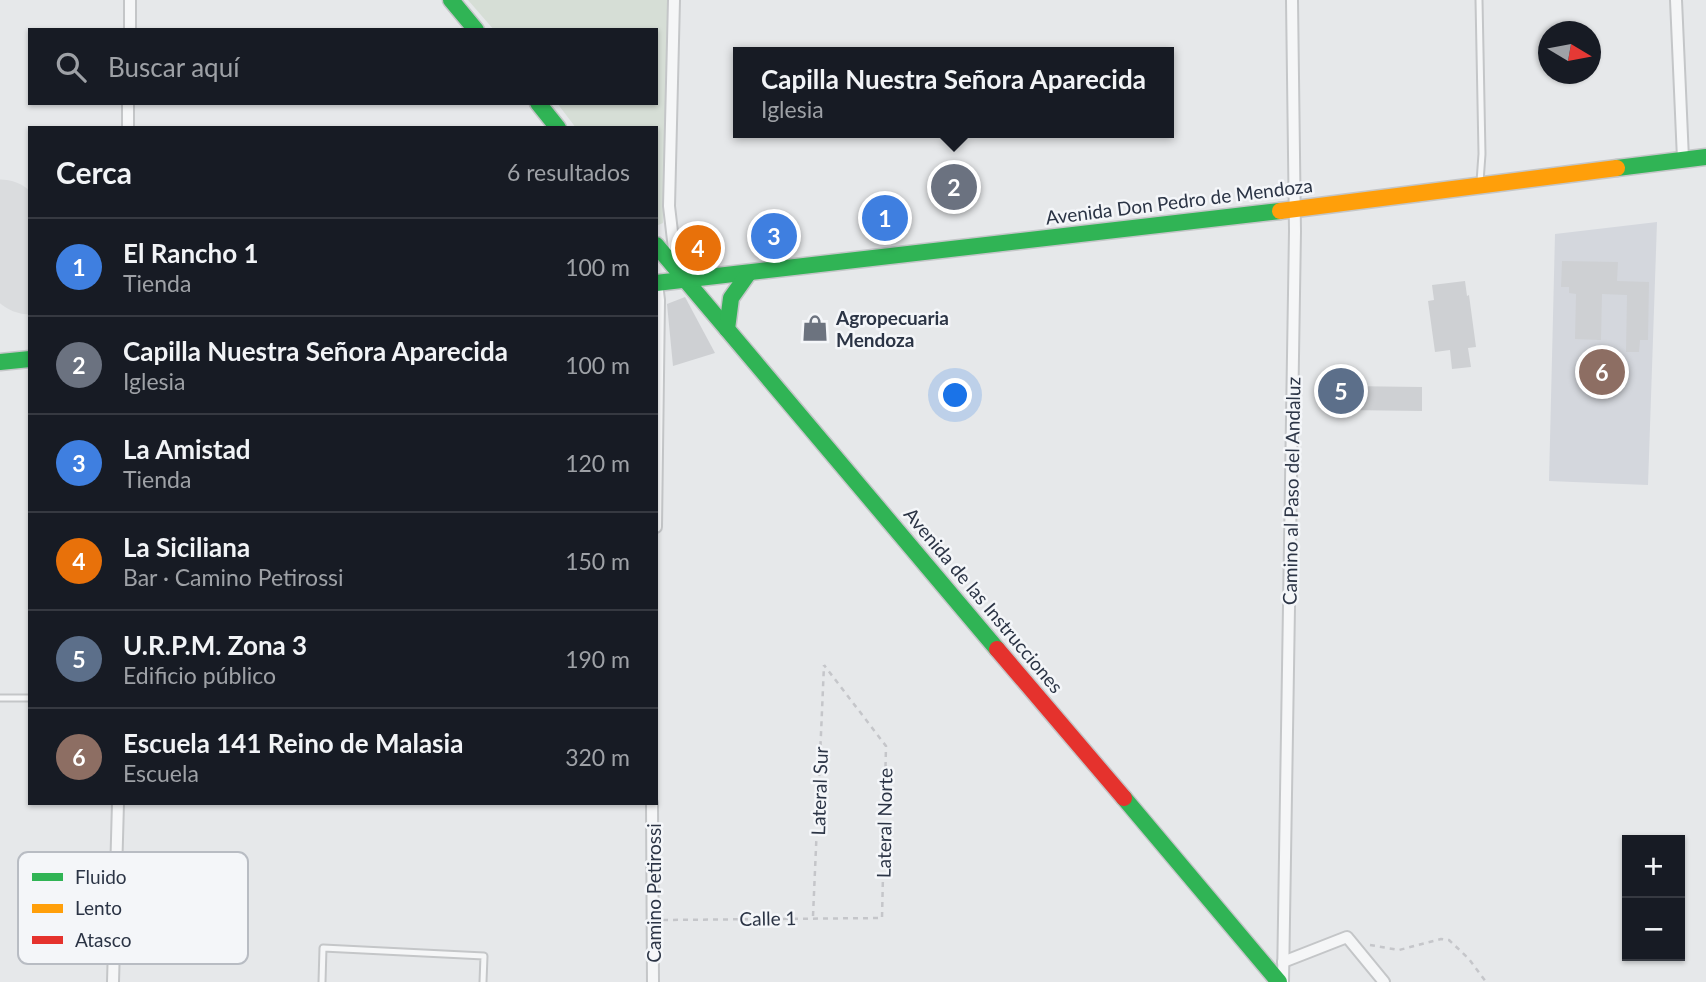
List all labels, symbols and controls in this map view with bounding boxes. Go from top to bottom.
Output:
north arrow [1538,21,1601,84]
search box [28,28,658,105]
popup [733,47,1174,138]
icon: search [52,48,90,86]
text: Buscar aquí [108,51,239,83]
text: Capilla Nuestra Señora Aparecida [761,63,1146,95]
text: Iglesia [761,95,824,123]
text: Cerca [56,154,132,190]
text: 6 resultados [507,158,630,186]
pin: 2 [931,161,977,213]
street label: Avenida Don Pedro de Mendoza [1044,173,1314,229]
pin: 1 [862,192,908,244]
pin: 3 [751,210,797,262]
pin: 4 [675,222,721,274]
text: El Rancho 1 [123,237,259,269]
text: 1 [72,253,86,281]
text: 100 m [565,253,630,281]
text: Tienda [123,269,191,297]
place label: Agropecuaria Mendoza [835,306,949,351]
shop icon: Agropecuaria Mendoza [800,313,830,343]
text: Capilla Nuestra Señora Aparecida [123,335,508,367]
pin: 6 [1579,346,1625,398]
text: 2 [72,351,86,379]
text: 100 m [565,351,630,379]
pin: 5 [1318,365,1364,417]
text: Iglesia [123,367,186,395]
street label: Camino al Paso del Andaluz [1278,377,1304,605]
your location [938,378,972,412]
text: La Amistad [123,433,251,465]
text: 3 [72,449,86,477]
text: 120 m [565,449,630,477]
text: Tienda [123,465,191,493]
street label: Avenida de las Instrucciones [900,503,1068,697]
text: La Siciliana [123,531,250,563]
text: 4 [72,547,86,575]
text: 150 m [565,547,630,575]
text: Bar · Camino Petirossi [123,563,344,591]
text: U.R.P.M. Zona 3 [123,629,307,661]
text: 5 [72,645,86,673]
text: 190 m [565,645,630,673]
text: Edificio público [123,661,276,689]
text: Escuela 141 Reino de Malasia [123,727,463,759]
text: 6 [72,743,86,771]
text: 320 m [565,743,630,771]
street label: Lateral Sur [806,746,832,836]
text: Escuela [123,759,199,787]
street label: Lateral Norte [872,768,896,878]
street label: Camino Petirossi [642,823,665,963]
map controls [1622,835,1685,961]
button: + [1622,835,1685,898]
legend [18,852,248,964]
text: Fluido [75,865,127,888]
text: Lento [75,896,122,919]
button: − [1622,898,1685,961]
street label: Calle 1 [739,906,797,930]
text: Atasco [75,928,131,951]

